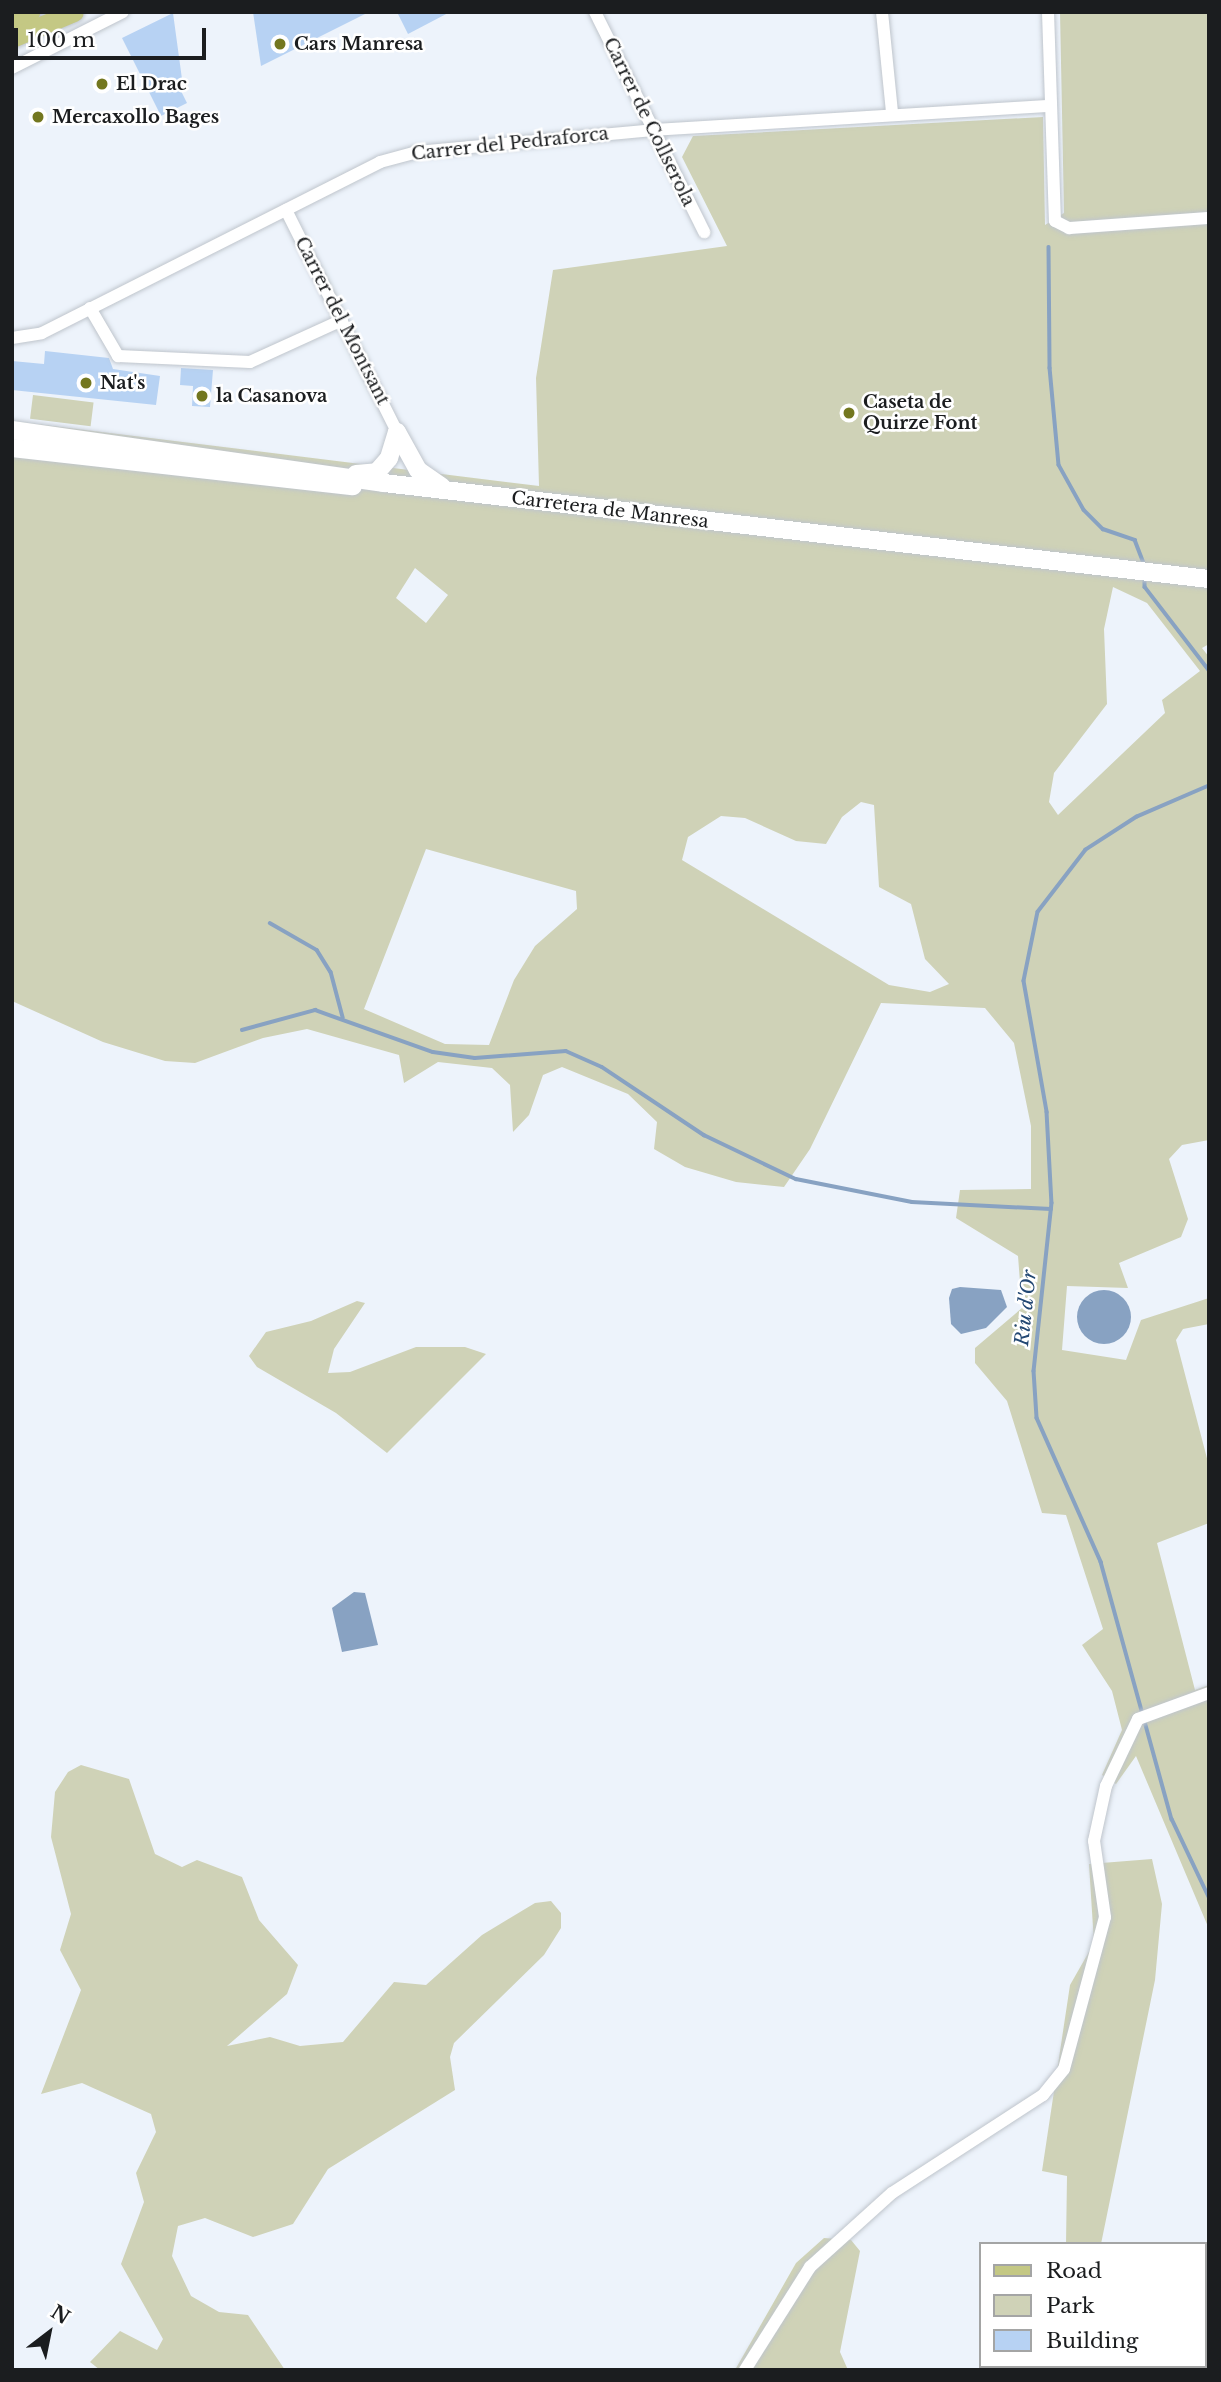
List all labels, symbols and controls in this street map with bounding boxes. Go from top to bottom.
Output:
scale bar [18,14,210,58]
text: 100 m [27,27,95,53]
place label: Cars Manresa [294,33,423,55]
street label: Carrer de Collserola [599,34,699,210]
marker: Cars Manresa [272,36,288,52]
place label: El Drac [116,73,187,95]
marker: El Drac [94,76,110,92]
place label: Mercaxollo Bages [52,106,219,128]
marker: Mercaxollo Bages [30,109,46,125]
street label: Carrer del Pedraforca [410,123,610,165]
street label: Carrer del Montsant [290,233,394,409]
place label: Nat's [100,372,146,394]
marker: Nat's [78,375,94,391]
place label: la Casanova [216,385,327,407]
marker: la Casanova [194,388,210,404]
place label: Caseta de Quirze Font [863,392,977,434]
marker: Caseta de Quirze Font [841,405,857,421]
street label: Carretera de Manresa [510,487,710,533]
water label: Riu d'Or [1011,1269,1041,1347]
legend [979,2242,1207,2368]
text: Road [1046,2258,1102,2284]
text: Park [1046,2293,1095,2319]
north arrow [14,2298,84,2368]
text: N [47,2300,74,2329]
text: Building [1046,2328,1138,2354]

